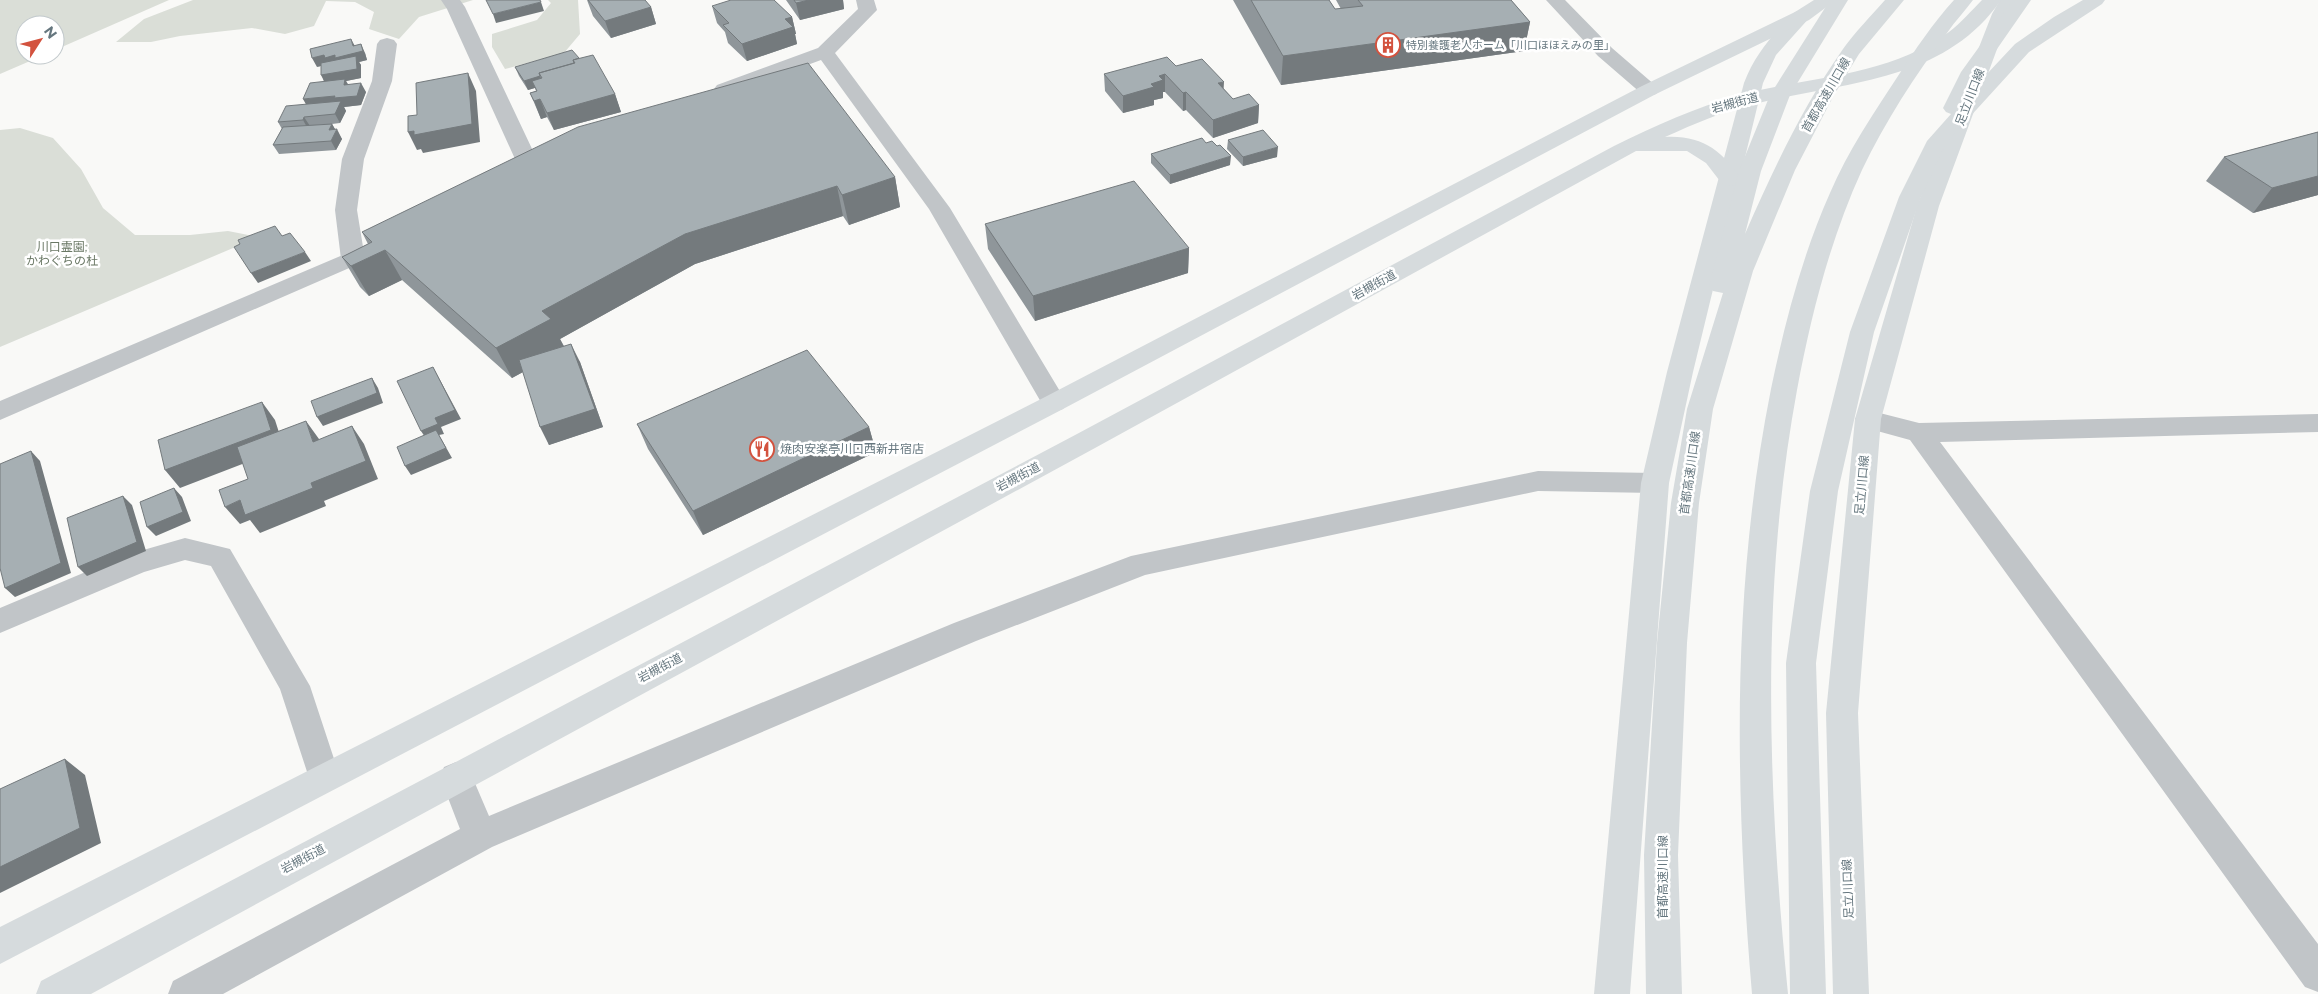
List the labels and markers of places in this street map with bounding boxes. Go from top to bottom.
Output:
building icon: 特別養護老人ホーム「川口ほほえみの里」 [1375,32,1401,58]
place label: 特別養護老人ホーム「川口ほほえみの里」 [1406,38,1615,52]
restaurant icon: 焼肉安楽亭川口西新井宿店 [749,436,775,462]
place label: 焼肉安楽亭川口西新井宿店 [780,441,924,456]

